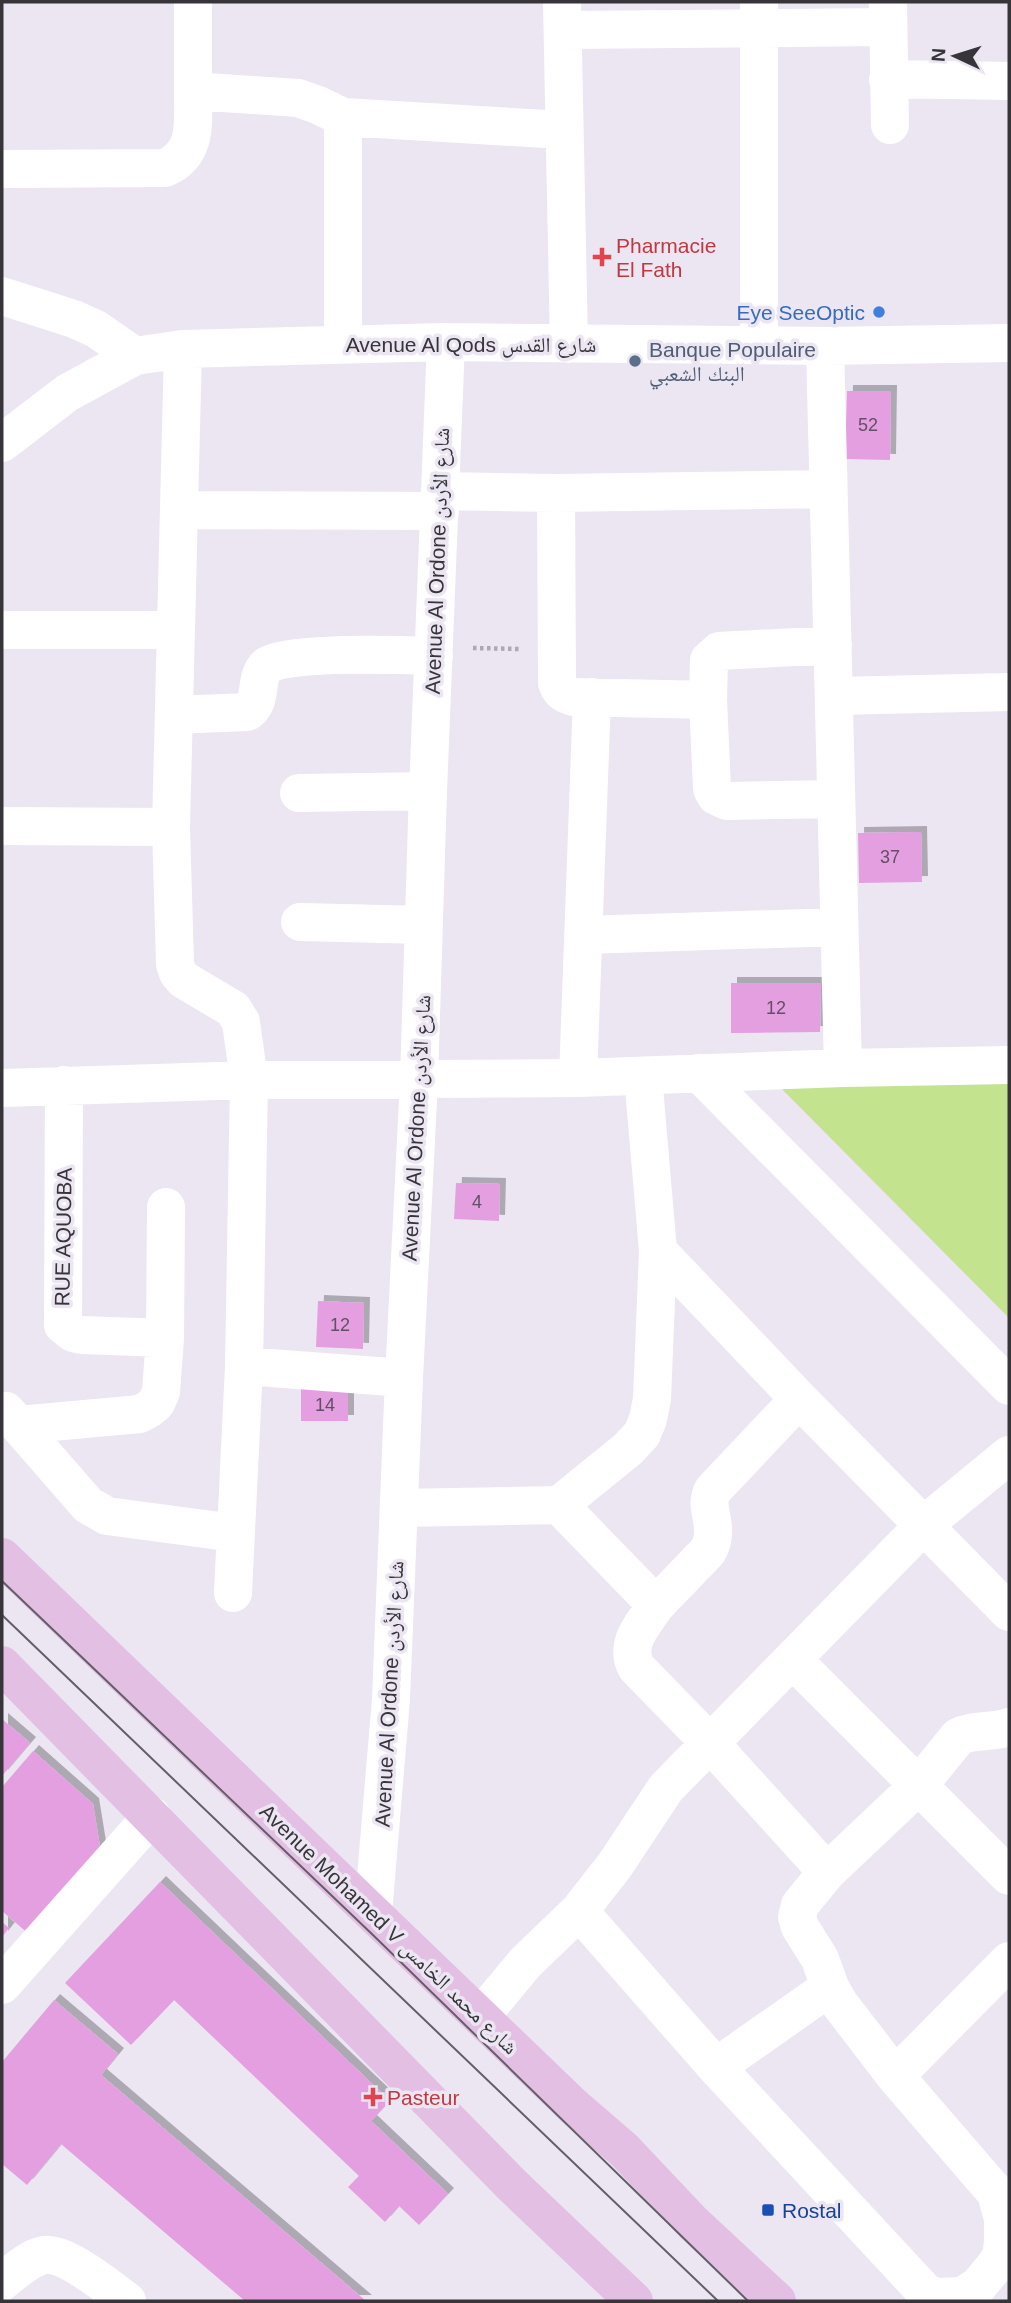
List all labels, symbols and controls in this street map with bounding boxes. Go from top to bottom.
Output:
north arrow [920,21,990,91]
text: N [928,47,949,62]
place label: Pharmacie El Fath [616,234,716,281]
marker: Pharmacie El Fath [594,249,610,265]
place label: Eye SeeOptic [737,301,865,324]
marker: Eye SeeOptic [871,304,887,320]
street label: Avenue Al Qods شارع القدس [346,333,596,358]
place label: Banque Populaire البنك الشعبي [649,338,816,390]
marker: Banque Populaire البنك الشعبي [627,353,643,369]
house number: 52 [858,415,878,435]
street label: Avenue Al Ordone شارع الأردن [421,427,455,695]
house number: 37 [880,847,900,867]
street label: Avenue Al Ordone شارع الأردن [398,994,436,1262]
house number: 12 [766,998,786,1018]
street label: RUE AQUOBA [50,1167,76,1307]
house number: 4 [472,1192,482,1212]
house number: 12 [330,1315,350,1335]
house number: 14 [315,1395,335,1415]
street label: Avenue Al Ordone شارع الأردن [371,1560,409,1828]
street label: Avenue Mohamed V شارع محمد الخامس [254,1799,523,2060]
place label: Pasteur [387,2086,459,2109]
marker: Pasteur [365,2089,381,2105]
place label: Rostal [782,2199,842,2222]
marker: Rostal [760,2202,776,2218]

